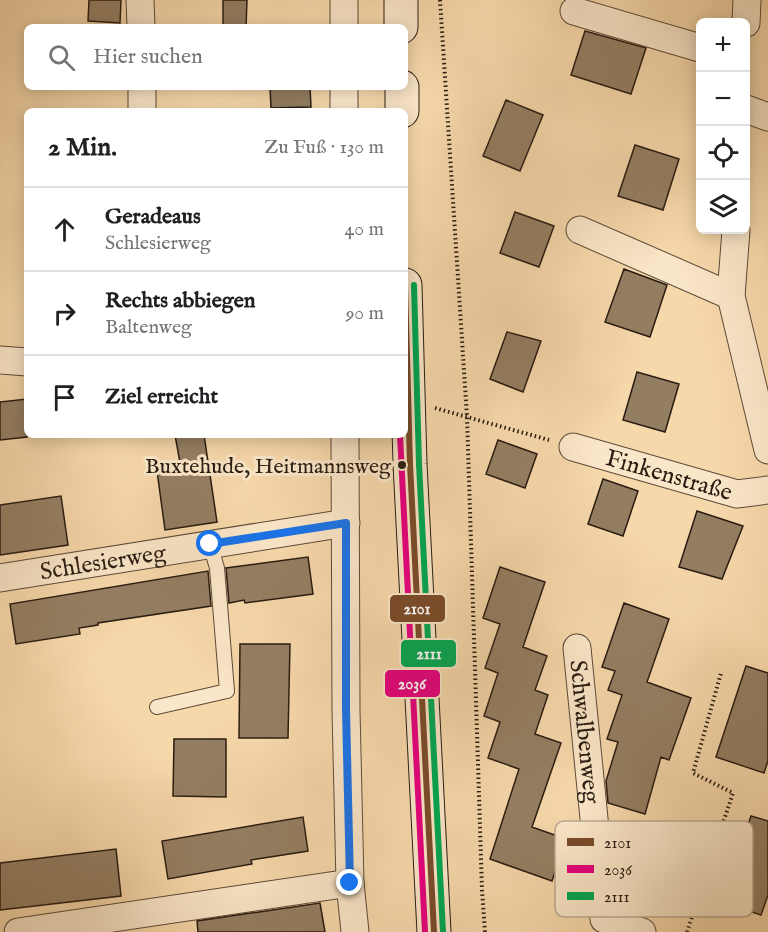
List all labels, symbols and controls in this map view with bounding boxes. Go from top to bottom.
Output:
map controls [696,18,750,234]
button: + [696,18,750,72]
search box [24,24,408,90]
icon: search [45,41,78,74]
text: Hier suchen [93,43,203,71]
button: − [696,72,750,126]
button: locate [696,126,750,180]
text: 2 Min. [48,131,117,164]
text: Zu Fuß · 130 m [264,135,384,160]
button: layers [696,180,750,234]
text: Geradeaus [105,203,201,231]
icon: ahead [48,213,81,246]
text: 40 m [345,217,384,242]
text: Schlesierweg [105,231,211,256]
text: Rechts abbiegen [105,287,255,315]
icon: right [48,297,81,330]
text: 90 m [346,301,384,326]
text: Baltenweg [105,315,192,340]
icon: arrive [48,381,81,414]
text: Ziel erreicht [105,383,218,411]
street label: Finkenstraße [602,443,736,509]
place label: Buxtehude, Heitmannsweg [145,453,392,481]
marker: Buxtehude, Heitmannsweg [396,459,408,471]
route start [196,530,222,556]
street label: Schlesierweg [38,538,169,588]
line badge: 2101 [389,594,446,623]
text: 2101 [403,600,431,620]
line badge: 2111 [400,639,457,668]
text: 2111 [416,645,442,665]
street label: Schwalbenweg [561,659,606,806]
line badge: 2036 [384,669,441,698]
text: 2036 [398,675,427,695]
legend [555,821,753,917]
text: 2101 [604,834,631,854]
text: 2036 [604,861,632,881]
route end [336,869,362,895]
text: 2111 [604,888,629,908]

